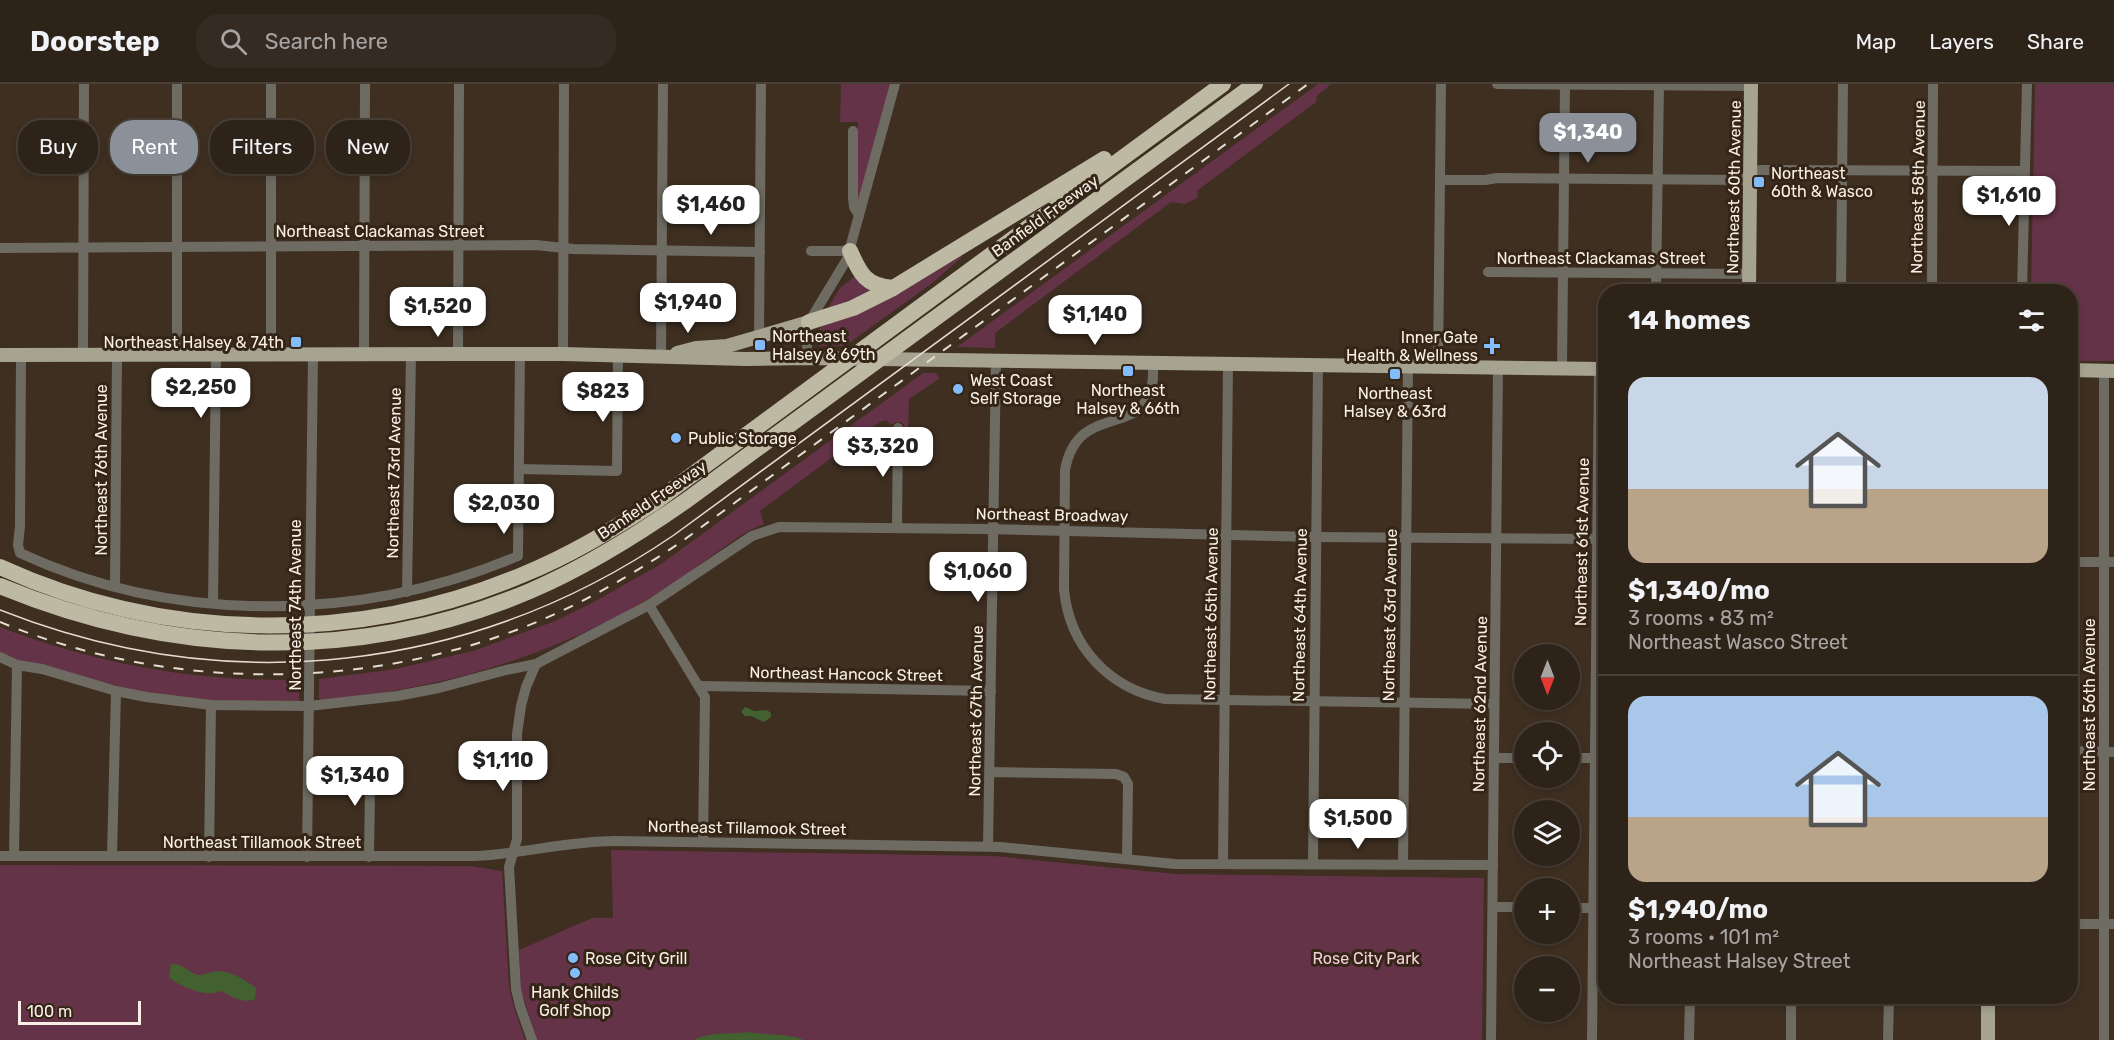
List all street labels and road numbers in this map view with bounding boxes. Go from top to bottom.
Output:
street label: Northeast 60th Avenue [1723,100,1745,274]
street label: Northeast 58th Avenue [1907,100,1929,274]
street label: Banfield Freeway [988,171,1102,261]
street label: Northeast Clackamas Street [275,222,485,241]
street label: Northeast Clackamas Street [1496,249,1706,268]
street label: Northeast 76th Avenue [92,384,111,556]
street label: Northeast 73rd Avenue [383,387,405,559]
street label: Banfield Freeway [594,457,710,543]
street label: Northeast 61st Avenue [1571,458,1593,626]
street label: Northeast Broadway [975,504,1129,526]
street label: Northeast 74th Avenue [286,519,305,691]
street label: Northeast 65th Avenue [1200,527,1222,701]
street label: Northeast 64th Avenue [1289,528,1311,702]
street label: Northeast 63rd Avenue [1379,528,1401,702]
street label: Northeast 62nd Avenue [1469,616,1491,792]
street label: Northeast 56th Avenue [2080,618,2099,792]
street label: Northeast 67th Avenue [965,625,987,797]
street label: Northeast Hancock Street [749,663,943,685]
street label: Northeast Tillamook Street [648,817,846,839]
street label: Northeast Tillamook Street [163,833,361,852]

